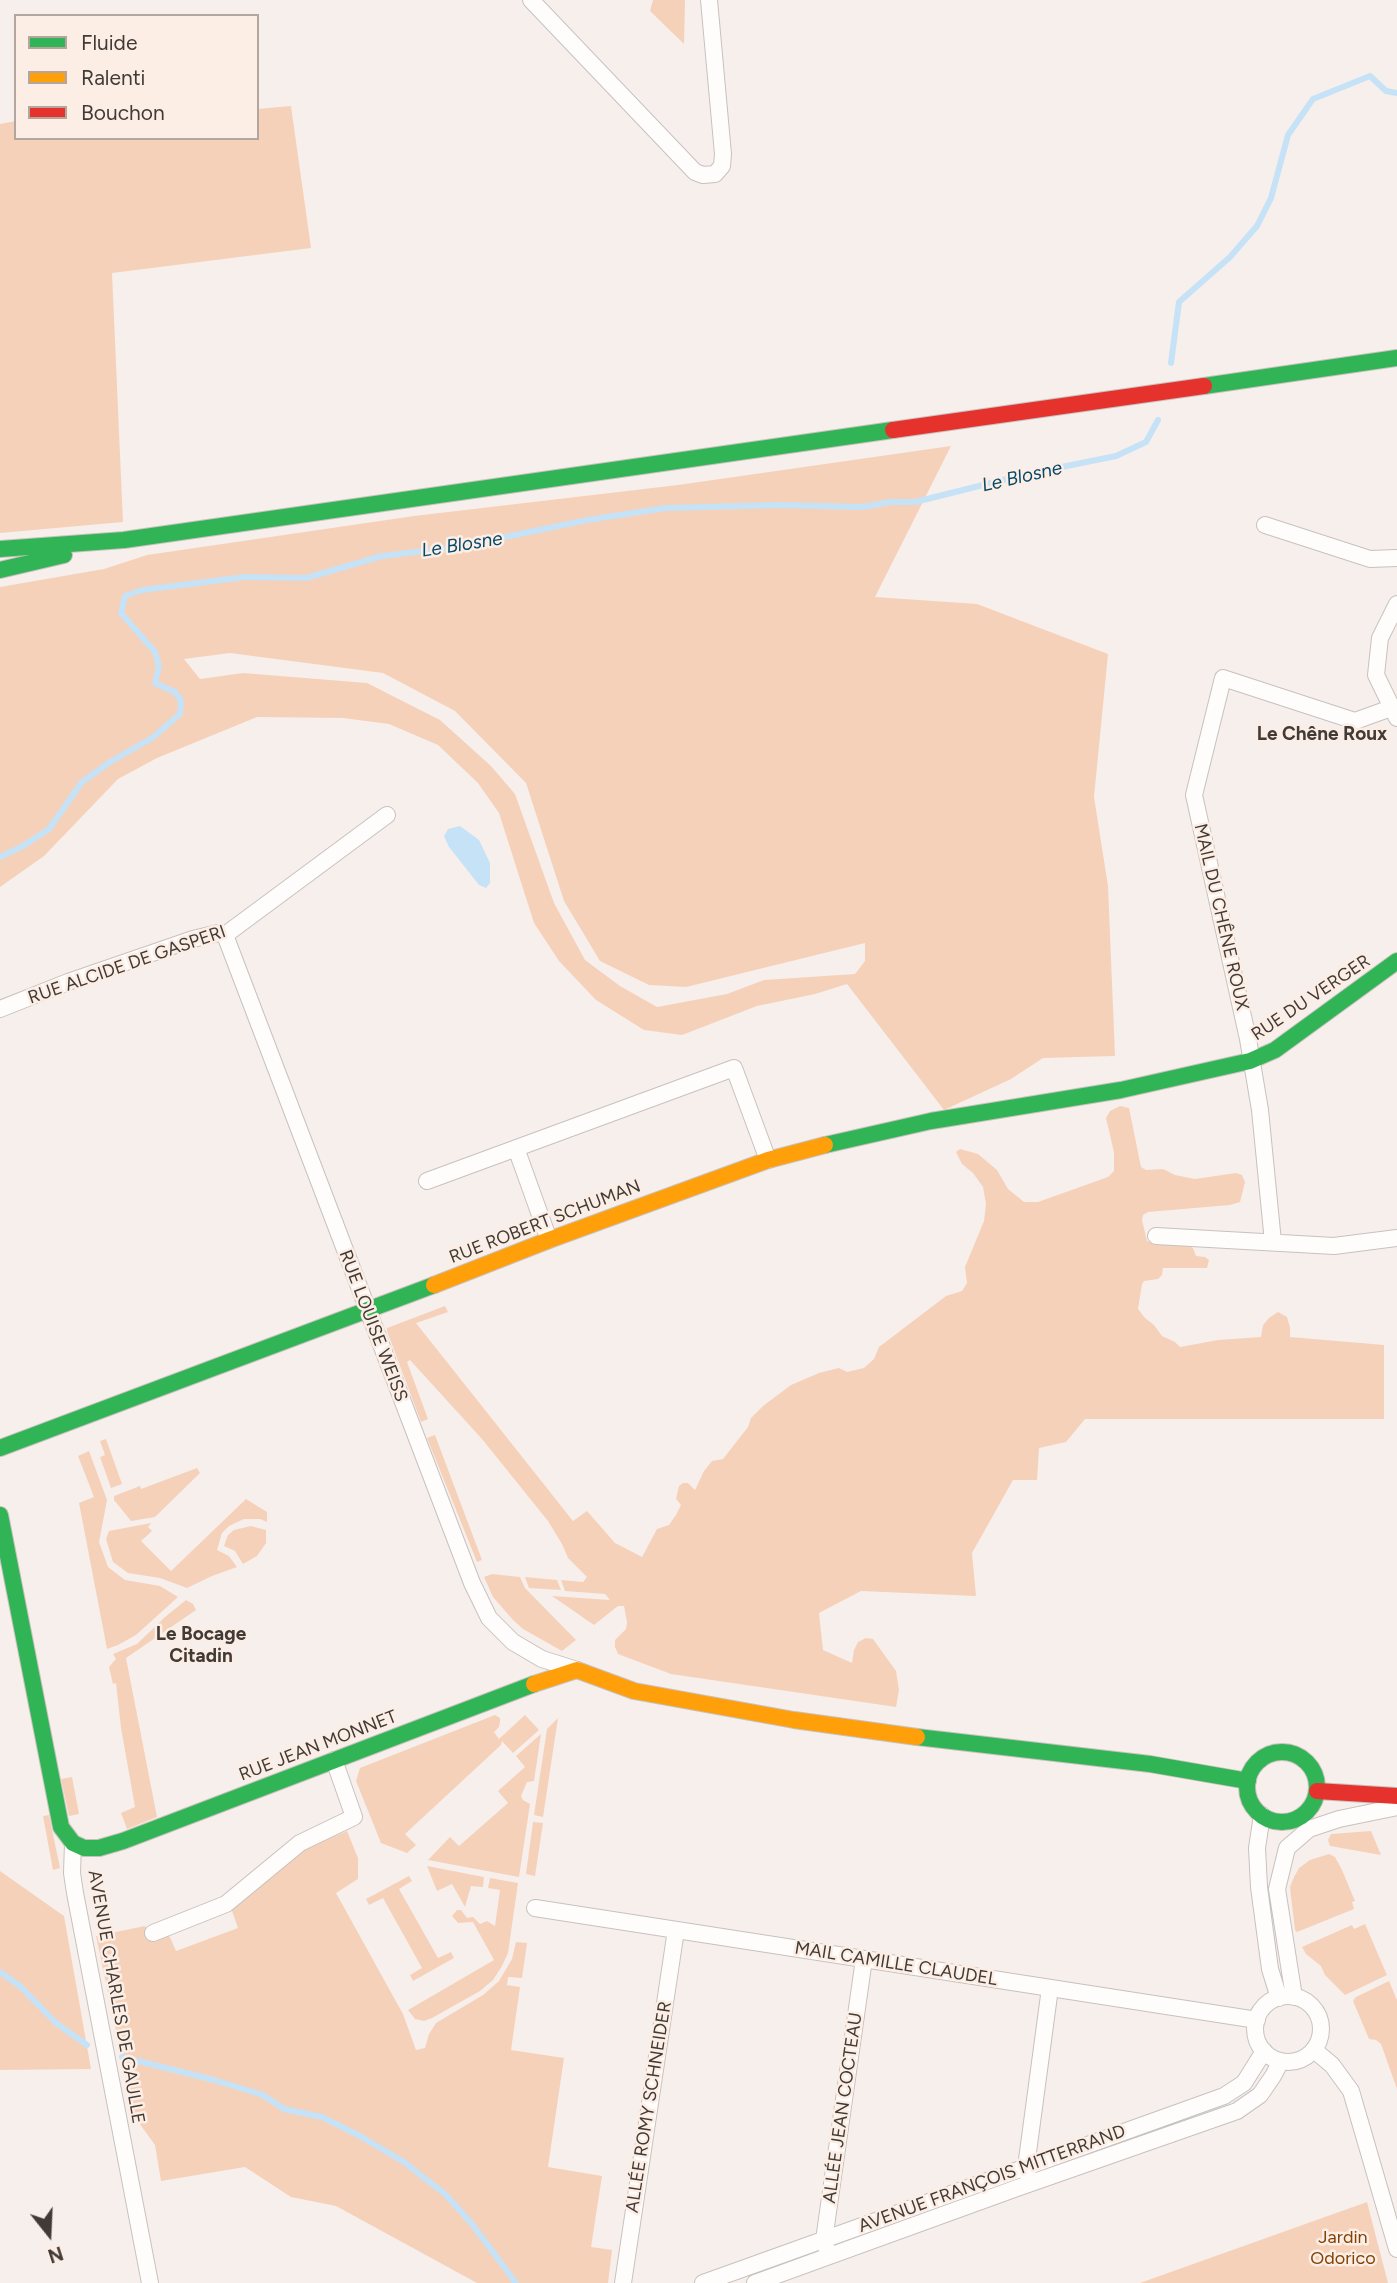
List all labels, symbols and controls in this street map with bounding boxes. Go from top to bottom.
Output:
legend [14,14,259,140]
text: Fluide [81,30,137,55]
text: Ralenti [81,65,145,90]
text: Bouchon [81,100,165,125]
water label: Le Blosne [980,457,1064,497]
water label: Le Blosne [420,527,504,563]
district label: Le Chêne Roux [1257,723,1387,745]
street label: MAIL DU CHÊNE ROUX [1189,822,1253,1012]
street label: RUE ALCIDE DE GASPERI [25,921,229,1009]
street label: RUE DU VERGER [1247,950,1375,1046]
street label: RUE ROBERT SCHUMAN [446,1176,644,1268]
street label: RUE LOUISE WEISS [334,1247,412,1405]
district label: Le Bocage Citadin [156,1623,246,1667]
street label: RUE JEAN MONNET [236,1706,400,1786]
street label: AVENUE CHARLES DE GAULLE [83,1869,149,2125]
street label: MAIL CAMILLE CLAUDEL [793,1937,999,1991]
street label: ALLÉE ROMY SCHNEIDER [622,2000,676,2214]
street label: ALLÉE JEAN COCTEAU [819,2011,867,2205]
street label: AVENUE FRANÇOIS MITTERRAND [856,2121,1128,2237]
north arrow [14,2199,84,2269]
park label: Jardin Odorico [1310,2227,1376,2270]
text: N [45,2241,66,2268]

